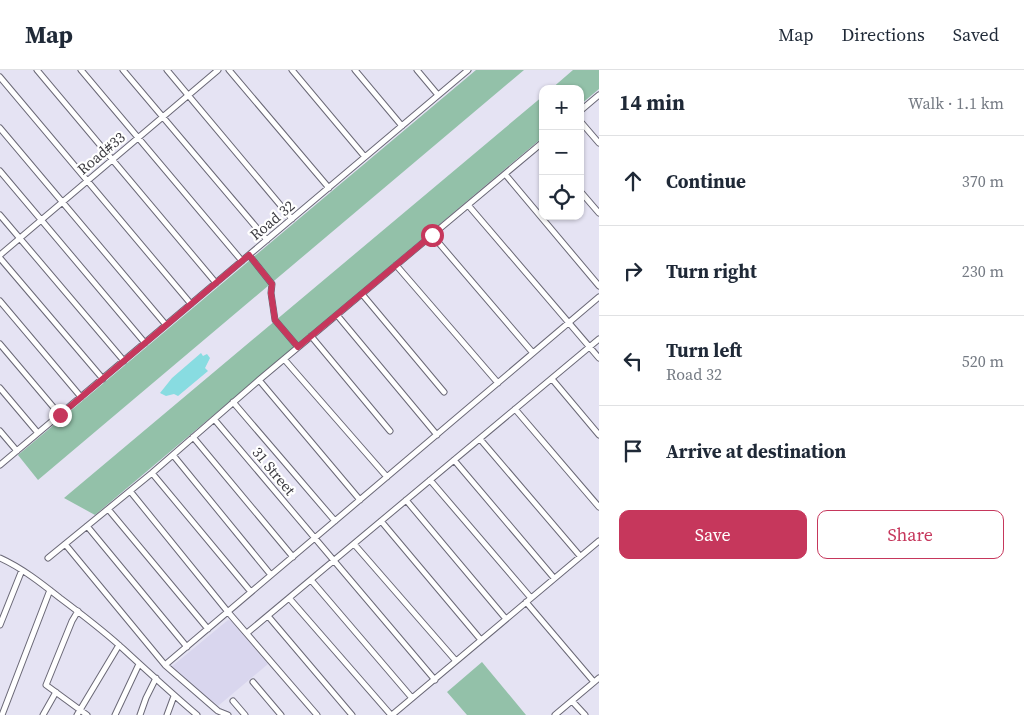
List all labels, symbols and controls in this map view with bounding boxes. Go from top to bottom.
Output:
text: Map [25,18,73,51]
text: Map [778,22,814,47]
text: Directions [842,22,925,47]
text: Saved [953,22,999,47]
map controls [539,85,584,220]
button: + [539,85,584,130]
text: 14 min [619,88,685,117]
text: Walk · 1.1 km [908,92,1004,114]
street label: Road#33 [72,127,130,179]
button: − [539,130,584,175]
icon: ahead [619,167,647,195]
text: Continue [666,168,746,194]
text: 370 m [962,170,1004,192]
button: locate [539,175,584,220]
street label: Road 32 [245,195,299,245]
route start [421,224,444,247]
icon: right [619,257,647,285]
text: Turn right [666,258,757,284]
text: 230 m [962,260,1004,282]
text: Turn left [666,337,742,363]
icon: left [619,347,647,375]
text: 520 m [962,350,1004,372]
text: Road 32 [666,363,722,385]
route end [49,404,72,427]
icon: arrive [619,437,647,465]
text: Arrive at destination [666,438,846,464]
street label: 31 Street [248,442,301,500]
button: Save [619,510,807,559]
button: Share [817,510,1004,559]

